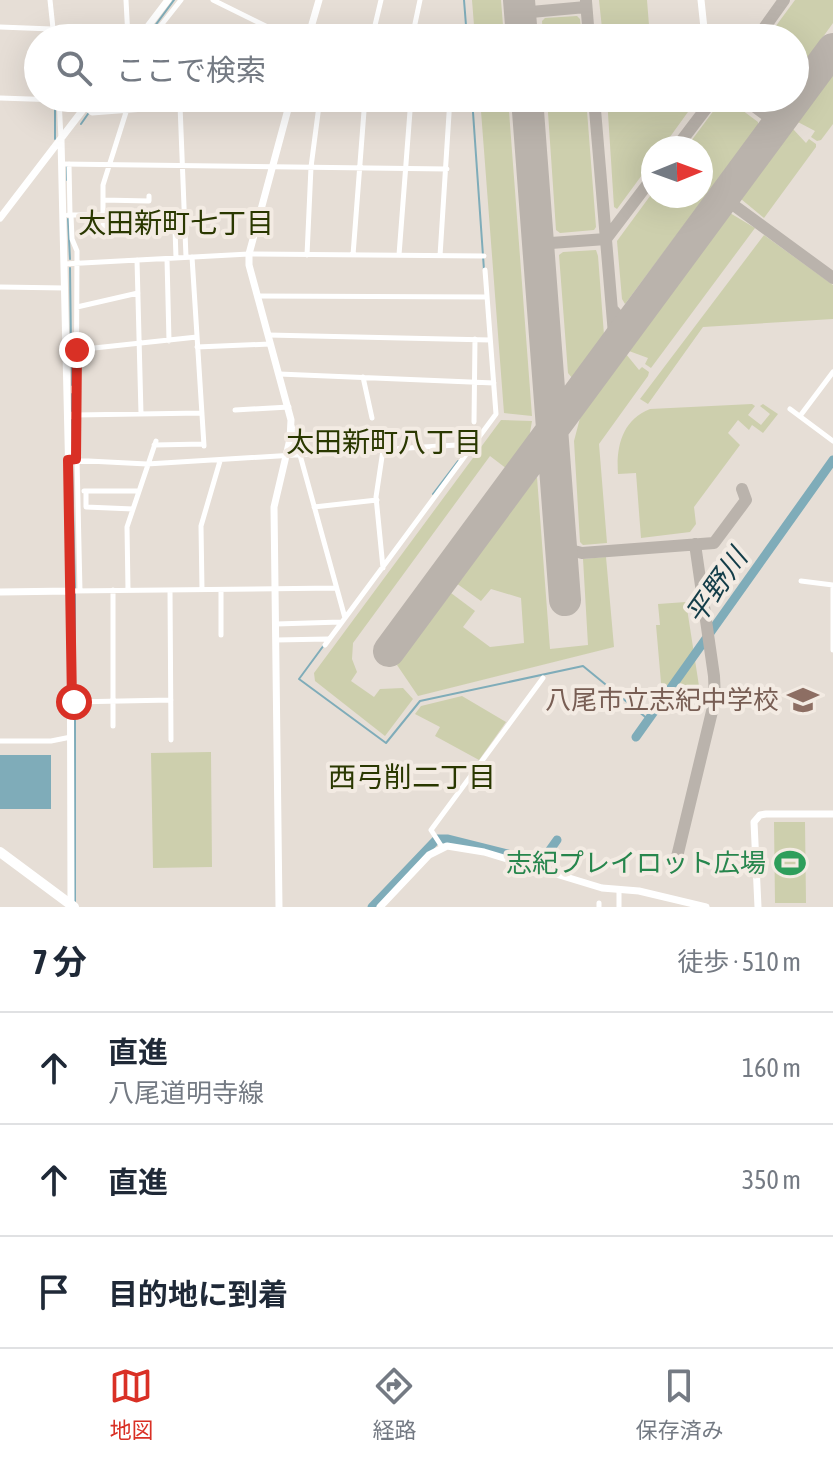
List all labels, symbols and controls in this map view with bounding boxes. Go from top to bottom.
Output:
search box [24,24,809,112]
icon: search [52,46,96,90]
text: ここで検索 [116,53,266,87]
north arrow [641,136,713,208]
district label: 太田新町七丁目 [78,207,274,239]
route end [59,332,95,368]
district label: 太田新町八丁目 [286,426,482,458]
water label: 平野川 [679,540,755,630]
school or university icon: 八尾市立志紀中学校 [786,683,820,717]
route start [56,684,92,720]
place label: 八尾市立志紀中学校 [545,685,779,715]
district label: 西弓削二丁目 [328,761,496,793]
sports icon: 志紀プレイロット広場 [773,846,807,880]
place label: 志紀プレイロット広場 [506,848,766,878]
text: 7 分 [32,942,87,981]
text: 徒歩 · 510 m [677,947,801,977]
text: 直進 [108,1035,168,1069]
icon: ahead [32,1046,76,1090]
text: 160 m [742,1053,801,1083]
text: 八尾道明寺線 [108,1078,264,1108]
icon: ahead [32,1158,76,1202]
text: 直進 [108,1165,168,1199]
text: 350 m [742,1165,801,1195]
icon: arrive [32,1270,76,1314]
text: 目的地に到着 [108,1277,288,1311]
tab: 地図 [109,1364,154,1444]
tab: 経路 [372,1364,417,1444]
tab: 保存済み [635,1364,724,1444]

